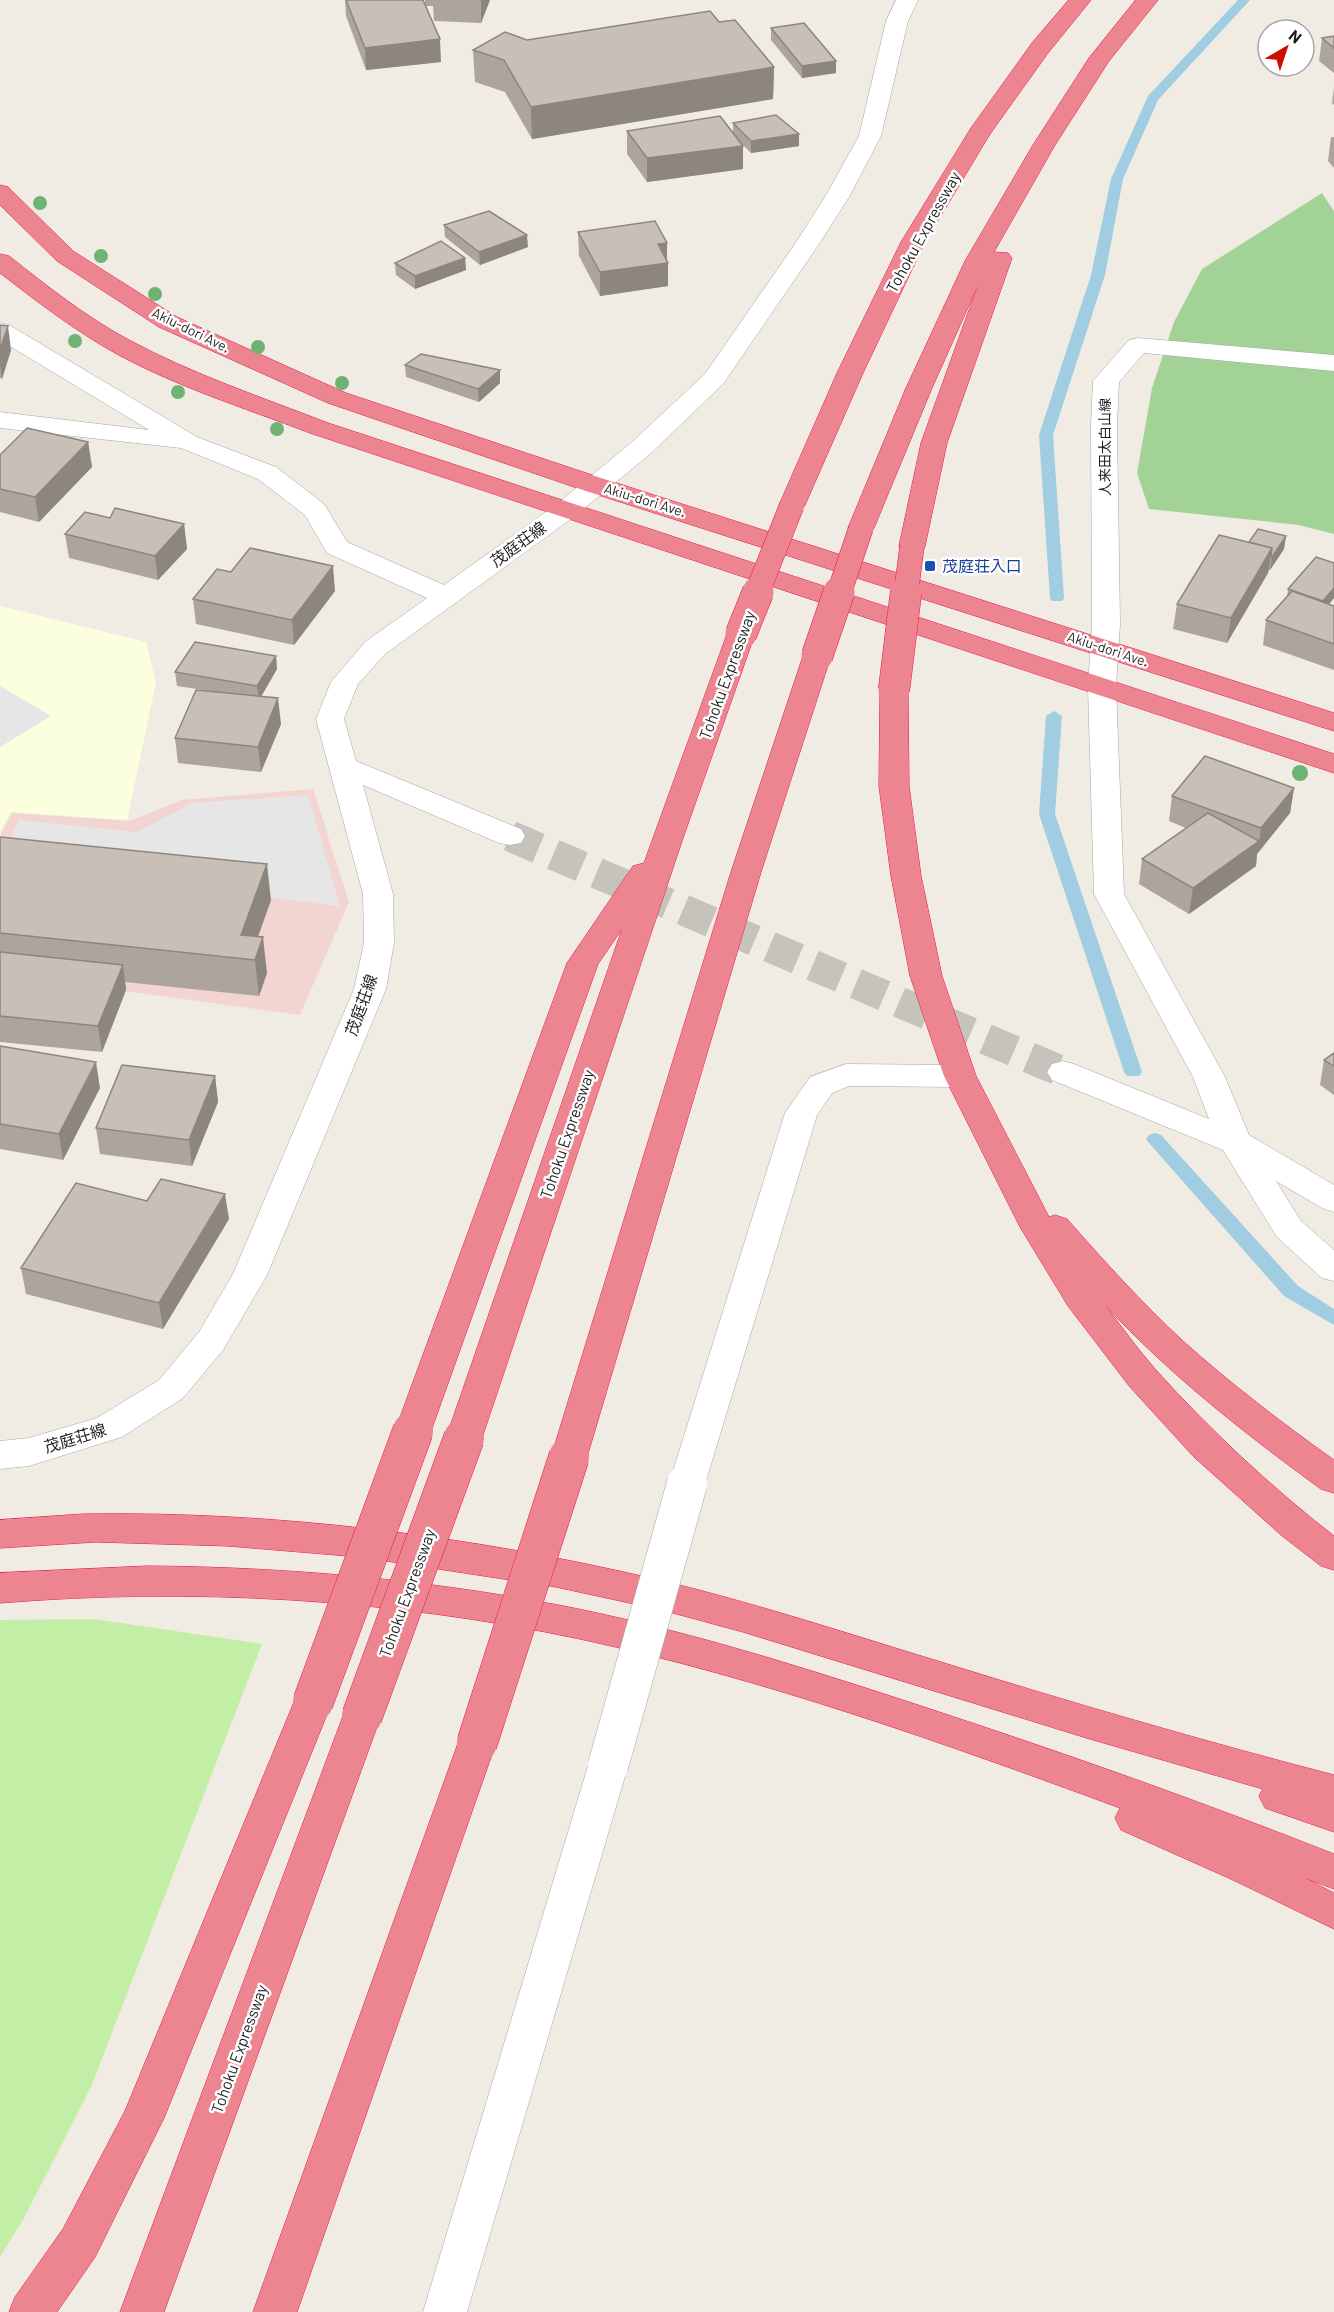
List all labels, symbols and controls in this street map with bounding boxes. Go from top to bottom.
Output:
north arrow [1256,18,1316,78]
text: N [1286,25,1306,47]
street label: Tohoku Expressway [881,167,964,296]
street label: Akiu-dori Ave. [150,303,233,356]
street label: 人来田太白山線 [1096,398,1113,496]
street label: Akiu-dori Ave. [602,479,688,520]
street label: 茂庭荘線 [486,517,549,570]
place label: 茂庭荘入口 [942,556,1022,575]
marker: 茂庭荘入口 [923,559,937,573]
street label: Tohoku Expressway [694,607,759,742]
street label: Akiu-dori Ave. [1065,627,1151,670]
street label: 茂庭荘線 [341,972,380,1038]
street label: Tohoku Expressway [535,1066,598,1201]
street label: 茂庭荘線 [41,1419,108,1456]
street label: Tohoku Expressway [374,1525,439,1660]
street label: Tohoku Expressway [206,1981,271,2116]

